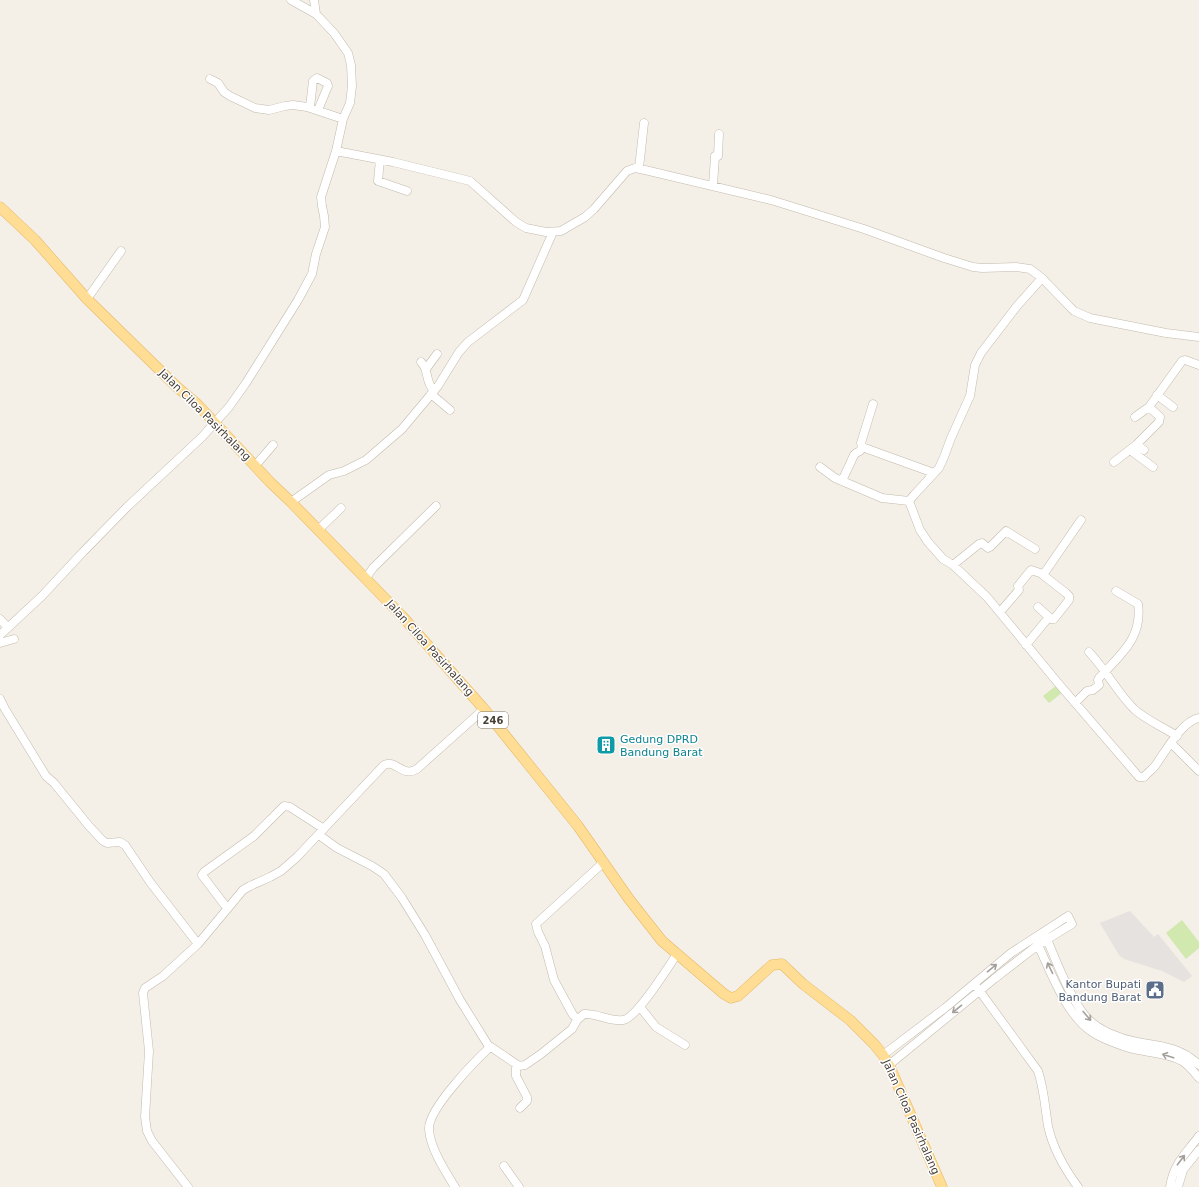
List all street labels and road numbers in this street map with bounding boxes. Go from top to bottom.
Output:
street label: Jalan Ciloa Pasirhalang [156,366,254,464]
street label: Jalan Ciloa Pasirhalang [383,597,476,699]
road number: 246 [478,712,508,728]
street label: Jalan Ciloa Pasirhalang [879,1057,942,1177]

